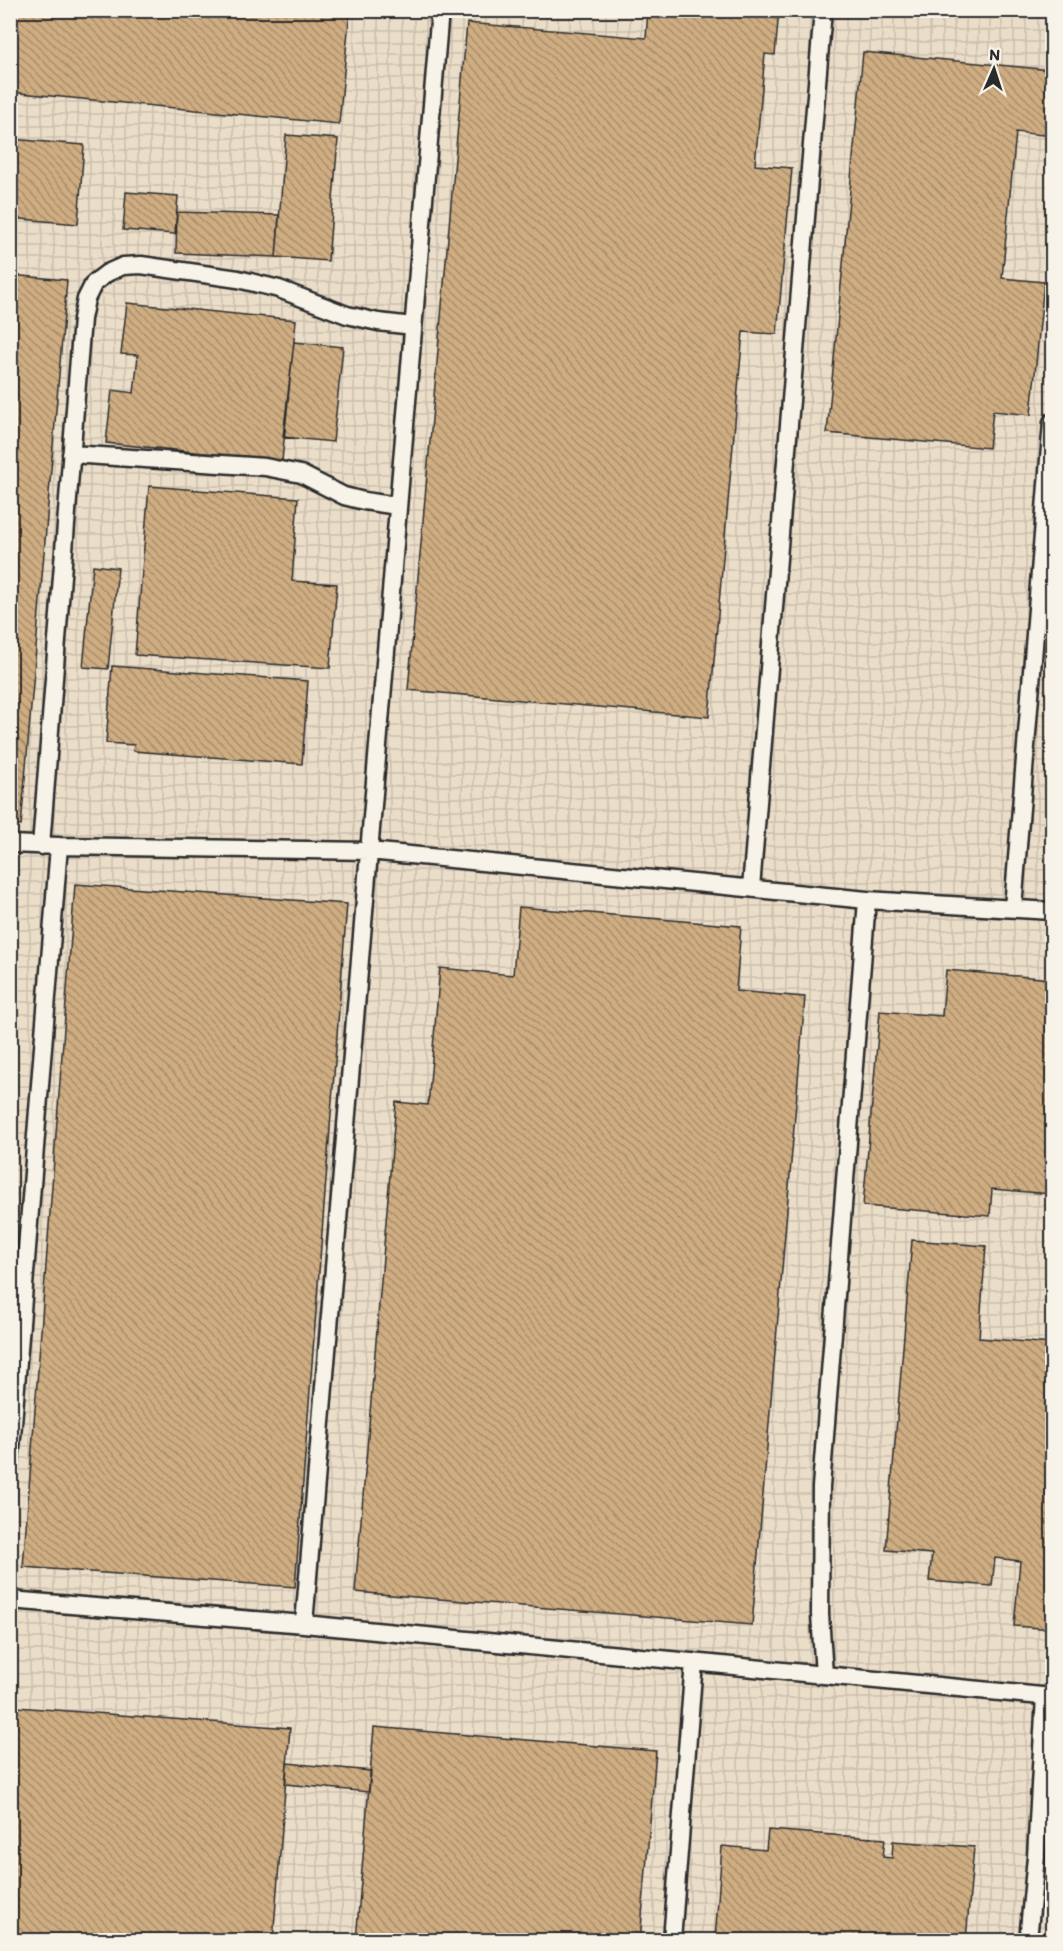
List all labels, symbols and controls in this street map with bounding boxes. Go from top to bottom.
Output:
north arrow [964,39,1024,99]
text: N [989,45,1001,64]

